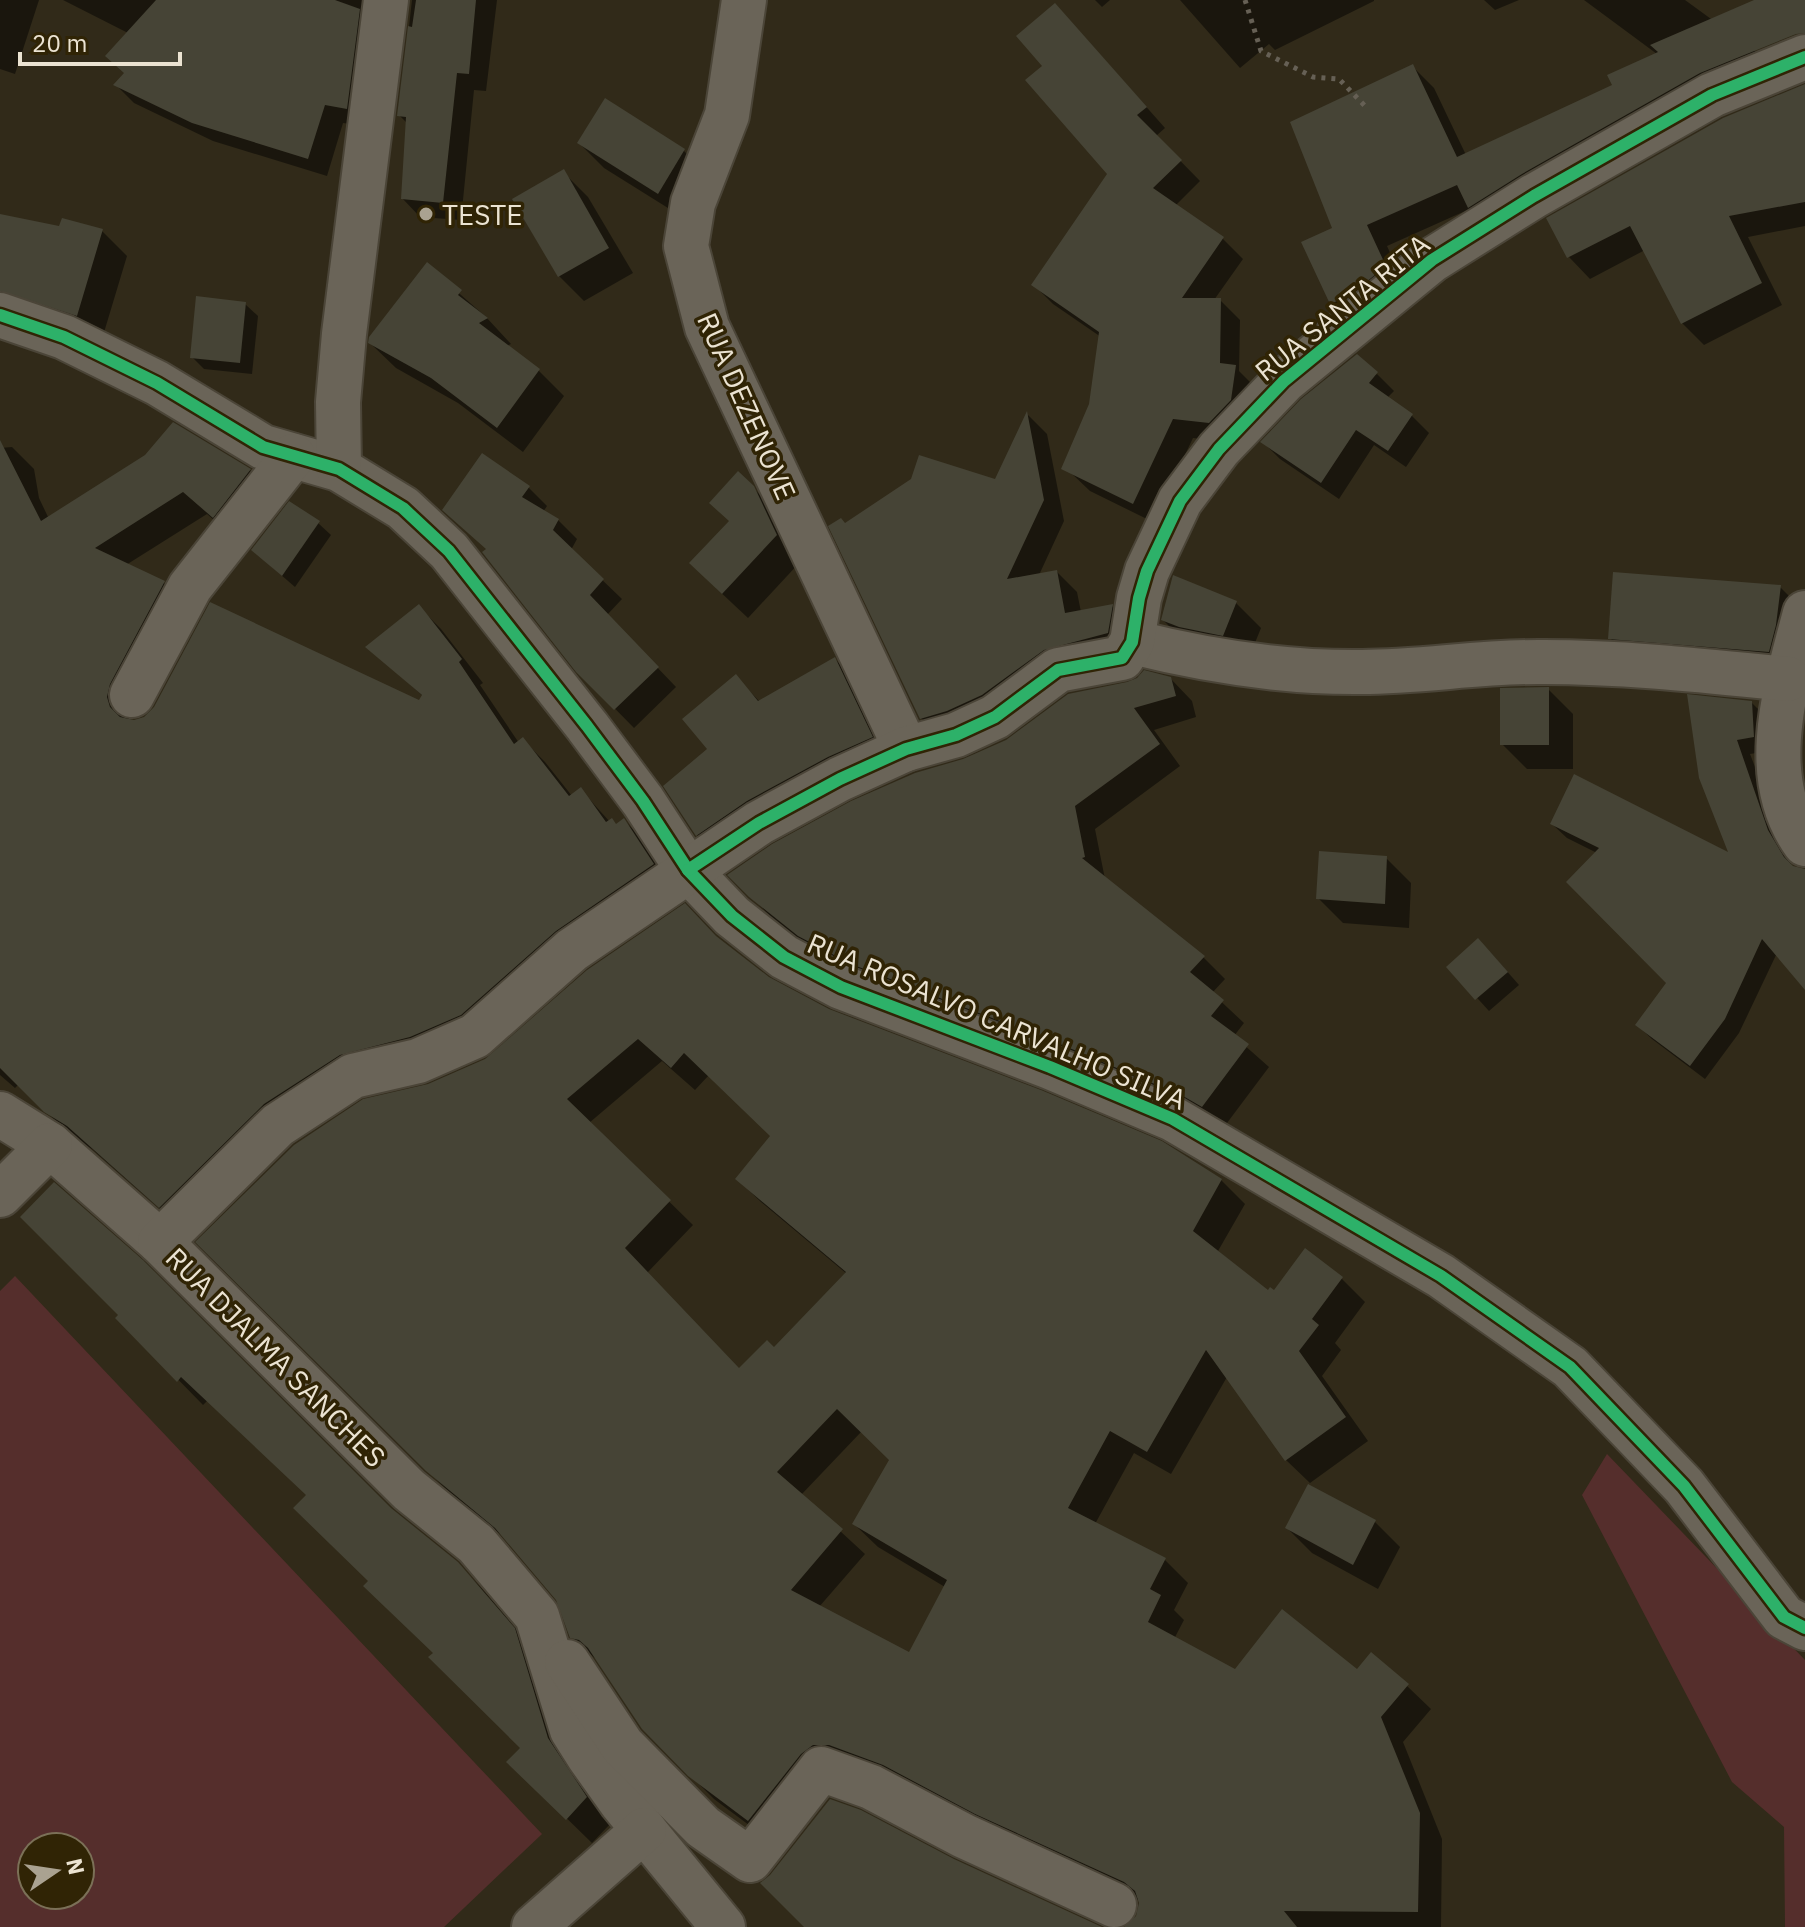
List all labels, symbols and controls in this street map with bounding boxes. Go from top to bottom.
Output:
scale bar [20,16,180,66]
text: 20 m [32,27,87,59]
place label: TESTE [442,196,523,233]
marker: TESTE [417,205,435,223]
street label: RUA SANTA RITA [1247,225,1437,389]
street label: RUA DEZENOVE [689,307,805,505]
street label: RUA ROSALVO CARVALHO SILVA [802,924,1192,1118]
street label: RUA DJALMA SANCHES [158,1239,394,1475]
north arrow [16,1831,96,1911]
text: N [60,1855,92,1877]

